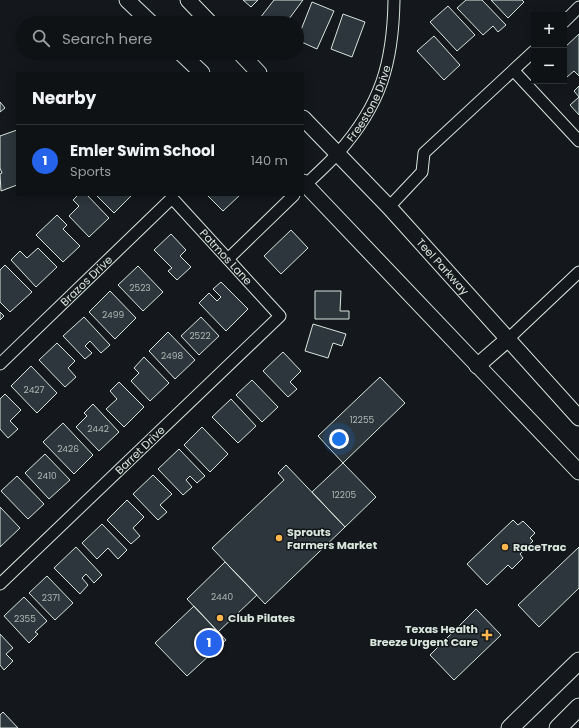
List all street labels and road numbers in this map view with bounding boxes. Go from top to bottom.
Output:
street label: Freestone Drive [343,63,395,145]
street label: Patmos Lane [196,225,256,289]
street label: Teel Parkway [413,235,473,299]
street label: Brazos Drive [57,252,116,310]
street label: Barret Drive [112,422,169,478]

